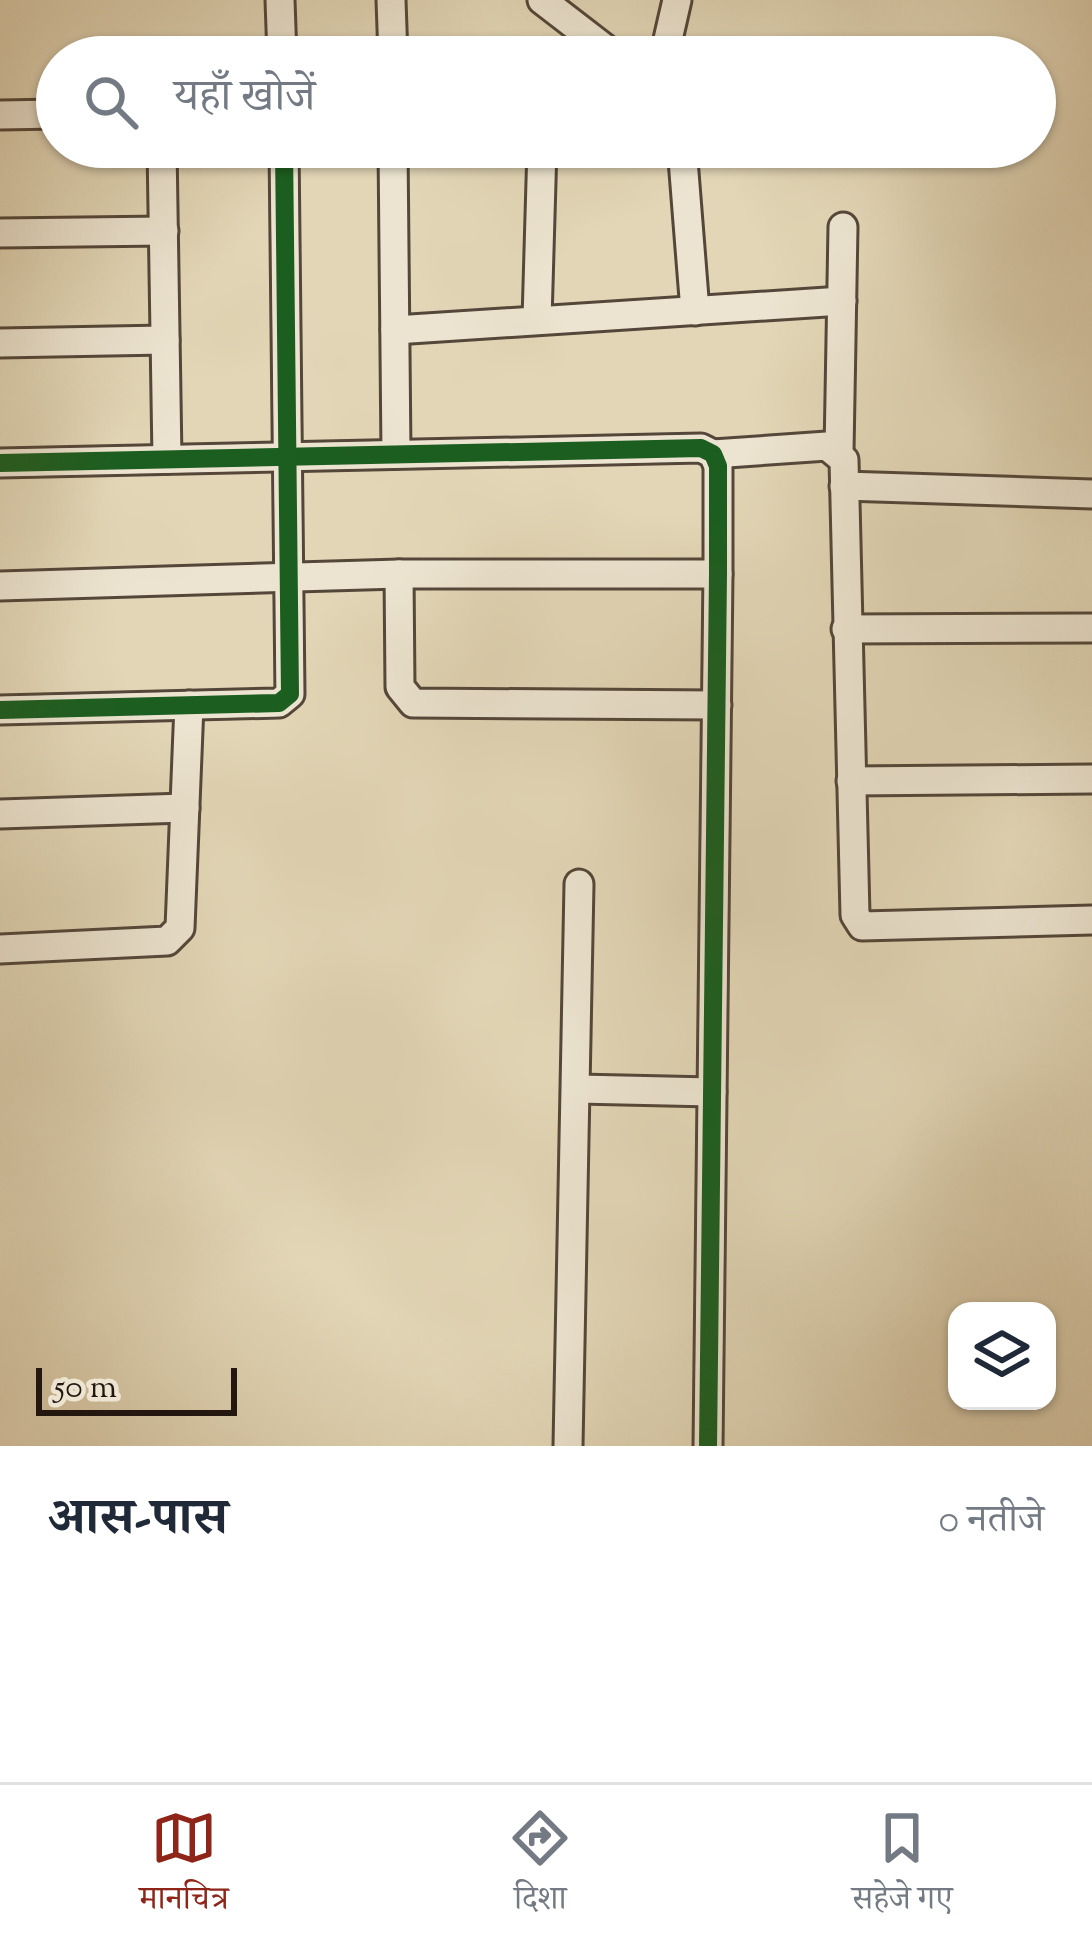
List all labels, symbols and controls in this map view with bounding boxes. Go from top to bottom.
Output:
search box [36,36,1056,168]
text: यहाँ खोजें [174,67,315,132]
icon: search [78,69,144,135]
map controls [948,1302,1056,1410]
button: layers [948,1302,1056,1410]
scale bar [36,1362,237,1415]
text: 50 m [54,1365,117,1413]
text: आस-पास [48,1484,228,1557]
text: 0 नतीजे [938,1494,1044,1550]
tab: मानचित्र [139,1805,229,1930]
tab: दिशा [507,1805,573,1930]
tab: सहेजे गए [852,1805,953,1930]

